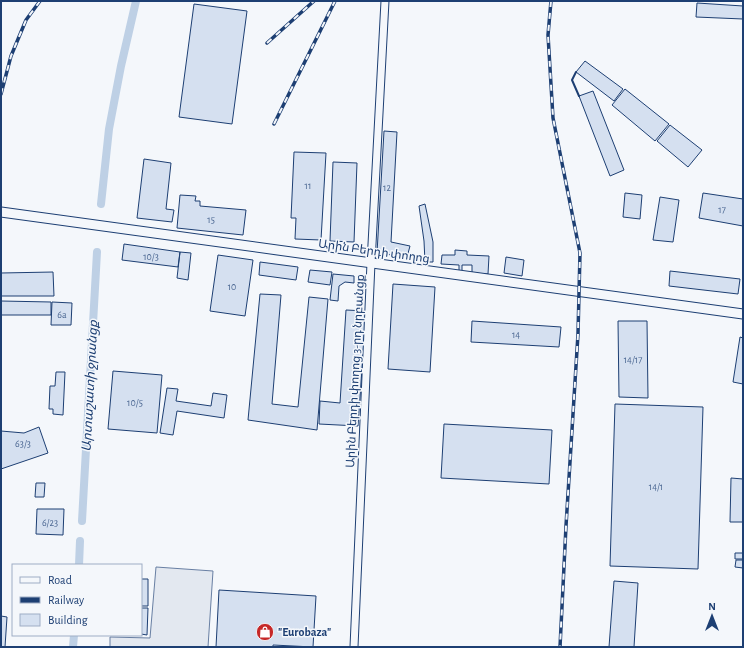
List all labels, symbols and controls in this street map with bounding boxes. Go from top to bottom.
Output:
house number: 11 [305,181,311,191]
house number: 12 [383,183,391,193]
house number: 17 [718,205,726,215]
house number: 15 [207,215,215,225]
street label: Արին Բերդի փողոց [317,237,431,266]
house number: 10/3 [143,252,159,262]
street label: Արին Բերդի փողոց 3-րդ նրբանցք [344,274,367,468]
house number: 10 [228,282,236,292]
house number: 6a [57,310,67,320]
water label: Արտաշատի ջրանցք [81,319,101,452]
house number: 14 [512,330,520,340]
house number: 14/17 [624,355,642,365]
house number: 10/5 [127,398,143,408]
house number: 63/3 [15,439,31,449]
house number: 14/1 [649,482,663,492]
house number: 6/23 [42,518,58,528]
legend [12,564,142,636]
text: Road [48,574,72,586]
text: Railway [48,594,84,607]
north arrow [692,596,732,636]
text: N [708,601,716,612]
text: Building [48,614,88,626]
shop icon: "Eurobaza" [255,622,275,642]
place label: "Eurobaza" [278,626,331,638]

